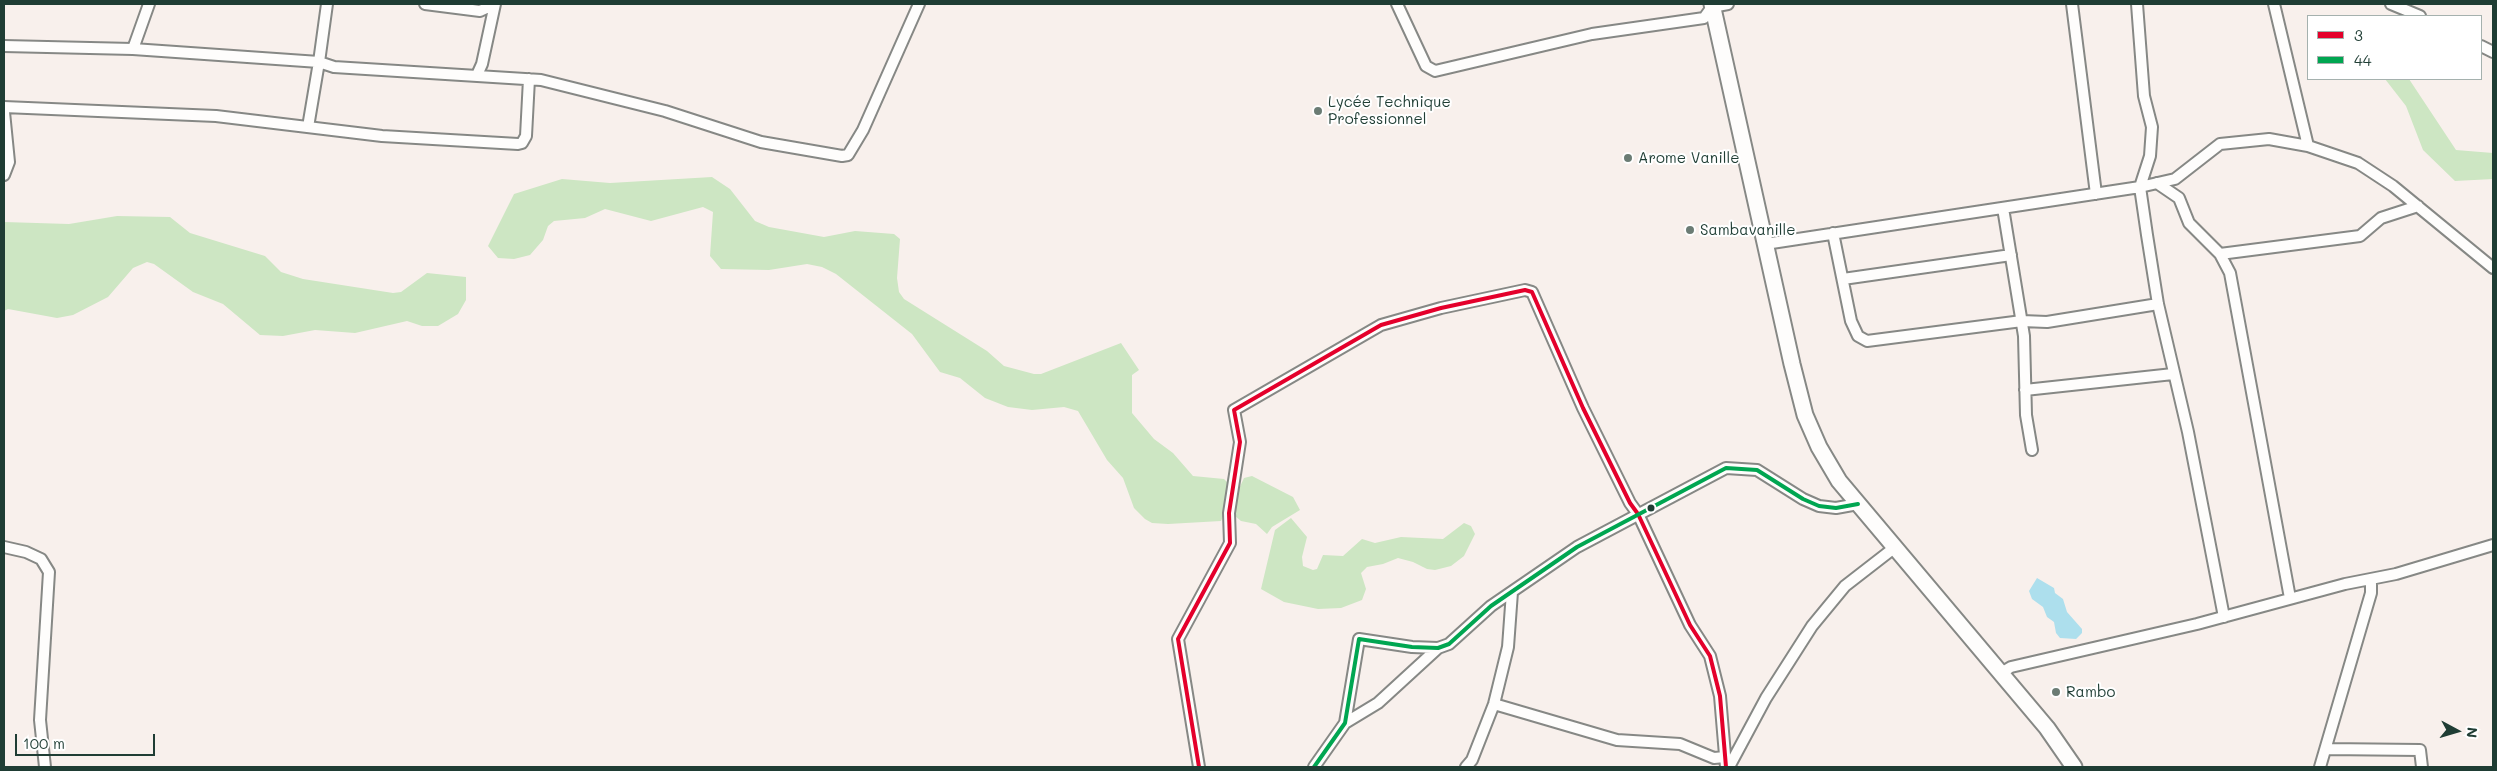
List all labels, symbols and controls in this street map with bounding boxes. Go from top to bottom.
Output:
legend [2307,15,2482,80]
text: 3 [2354,25,2363,45]
text: 44 [2354,50,2372,70]
place label: Lycée Technique Professionnel [1328,93,1451,128]
marker: Lycée Technique Professionnel [1312,105,1324,117]
place label: Arome Vanille [1638,149,1740,167]
marker: Arome Vanille [1622,152,1634,164]
place label: Sambavanille [1700,221,1796,239]
marker: Sambavanille [1684,224,1696,236]
unlabelled marker [1646,503,1656,513]
place label: Rambo [2066,683,2115,701]
marker: Rambo [2050,686,2062,698]
north arrow [2432,706,2482,756]
scale bar [18,724,158,756]
text: N [2462,726,2482,739]
text: 100 m [23,733,65,753]

